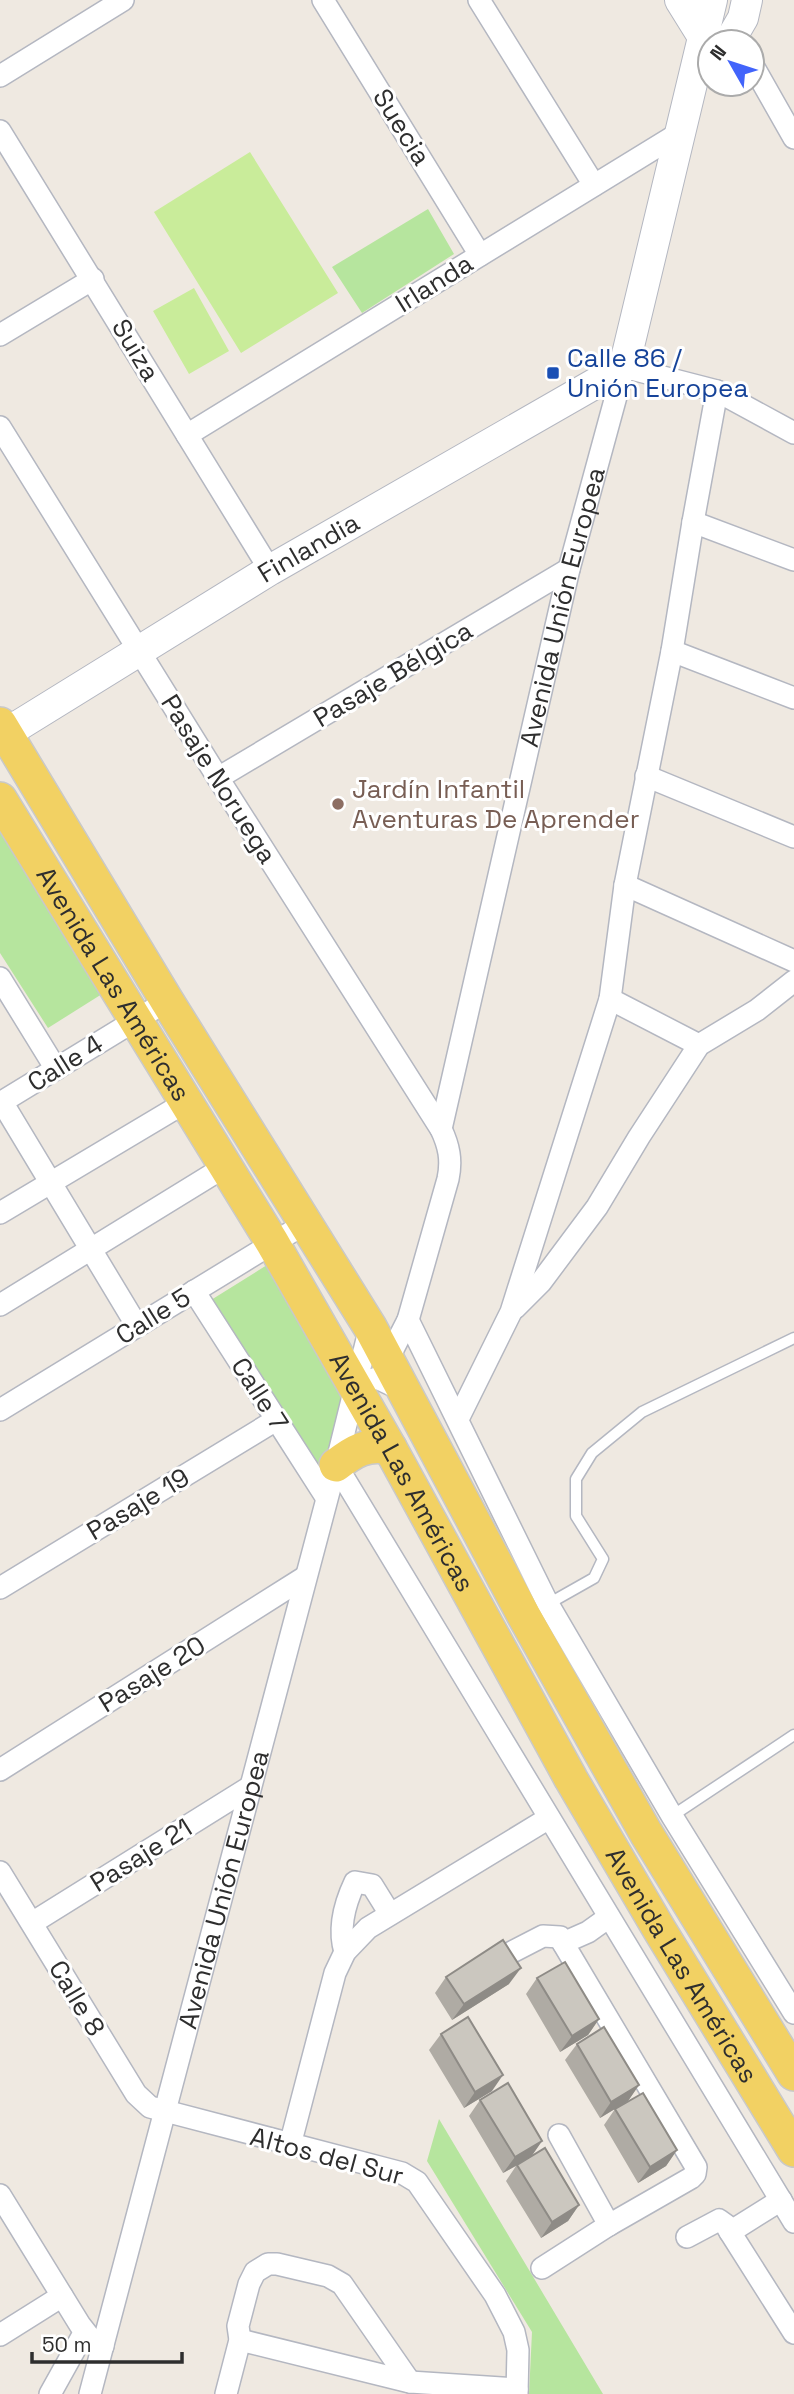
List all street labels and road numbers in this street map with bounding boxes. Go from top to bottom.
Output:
street label: Suecia [365,82,439,172]
street label: Irlanda [389,246,479,320]
street label: Suiza [104,313,168,387]
street label: Avenida Unión Europea [512,463,613,750]
street label: Finlandia [251,505,366,590]
street label: Pasaje Bélgica [307,613,479,735]
street label: Pasaje Noruega [153,688,285,870]
street label: Avenida Las Américas [29,860,198,1107]
street label: Calle 4 [21,1027,109,1099]
street label: Calle 5 [109,1280,197,1352]
street label: Avenida Las Américas [322,1346,482,1598]
street label: Calle 7 [224,1351,296,1437]
street label: Pasaje 19 [80,1460,196,1548]
street label: Pasaje 20 [92,1628,212,1720]
street label: Avenida Unión Europea [170,1746,277,2032]
street label: Pasaje 21 [84,1810,198,1900]
street label: Avenida Las Américas [598,1841,766,2089]
street label: Calle 8 [41,1954,113,2042]
street label: Altos del Sur [247,2119,407,2193]

